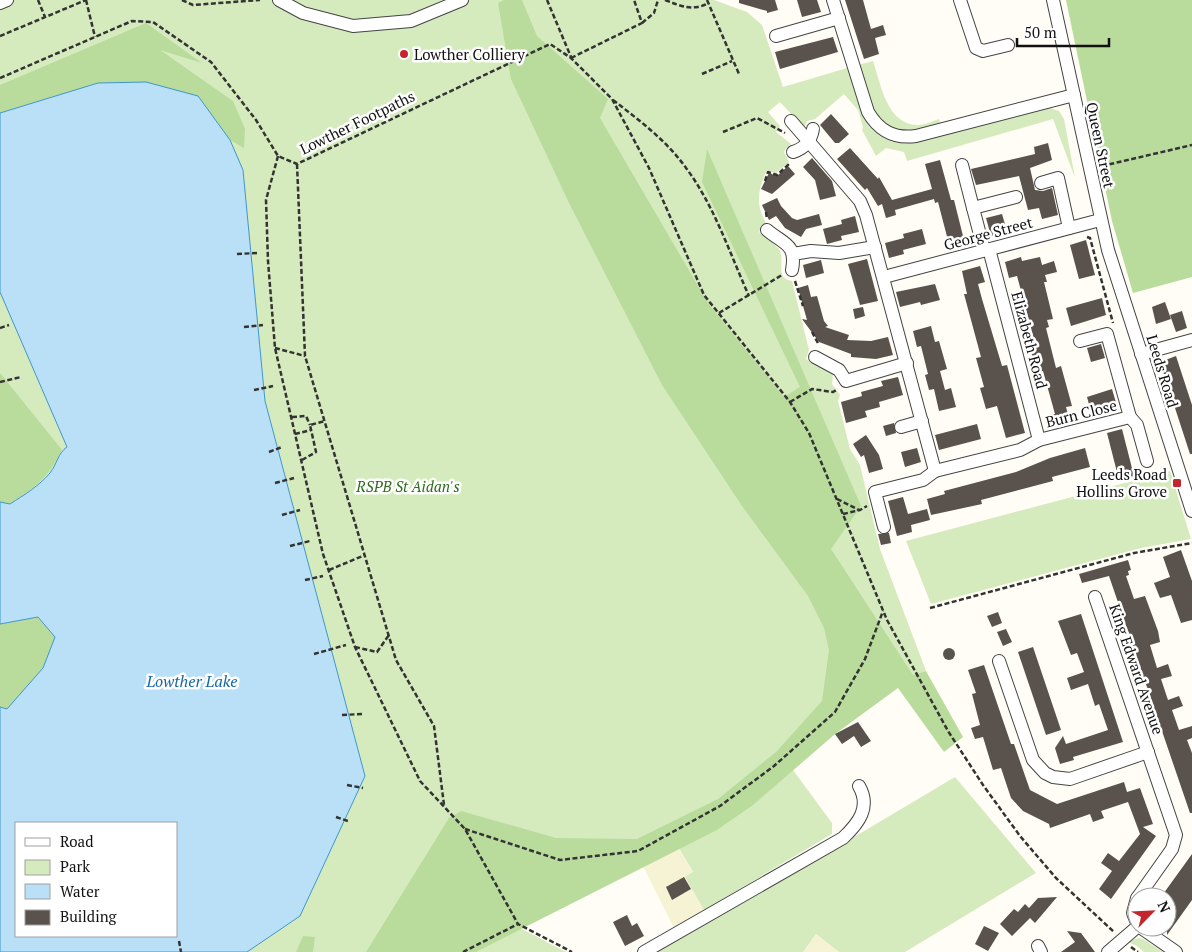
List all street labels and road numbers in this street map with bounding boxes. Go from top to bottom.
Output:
street label: Lowther Footpaths [296,85,418,159]
street label: Queen Street [1082,100,1120,190]
street label: George Street [941,211,1035,254]
street label: Elizabeth Road [1007,289,1053,391]
street label: Leeds Road [1142,332,1184,410]
street label: Burn Close [1043,395,1119,431]
street label: King Edward Avenue [1105,601,1169,737]

